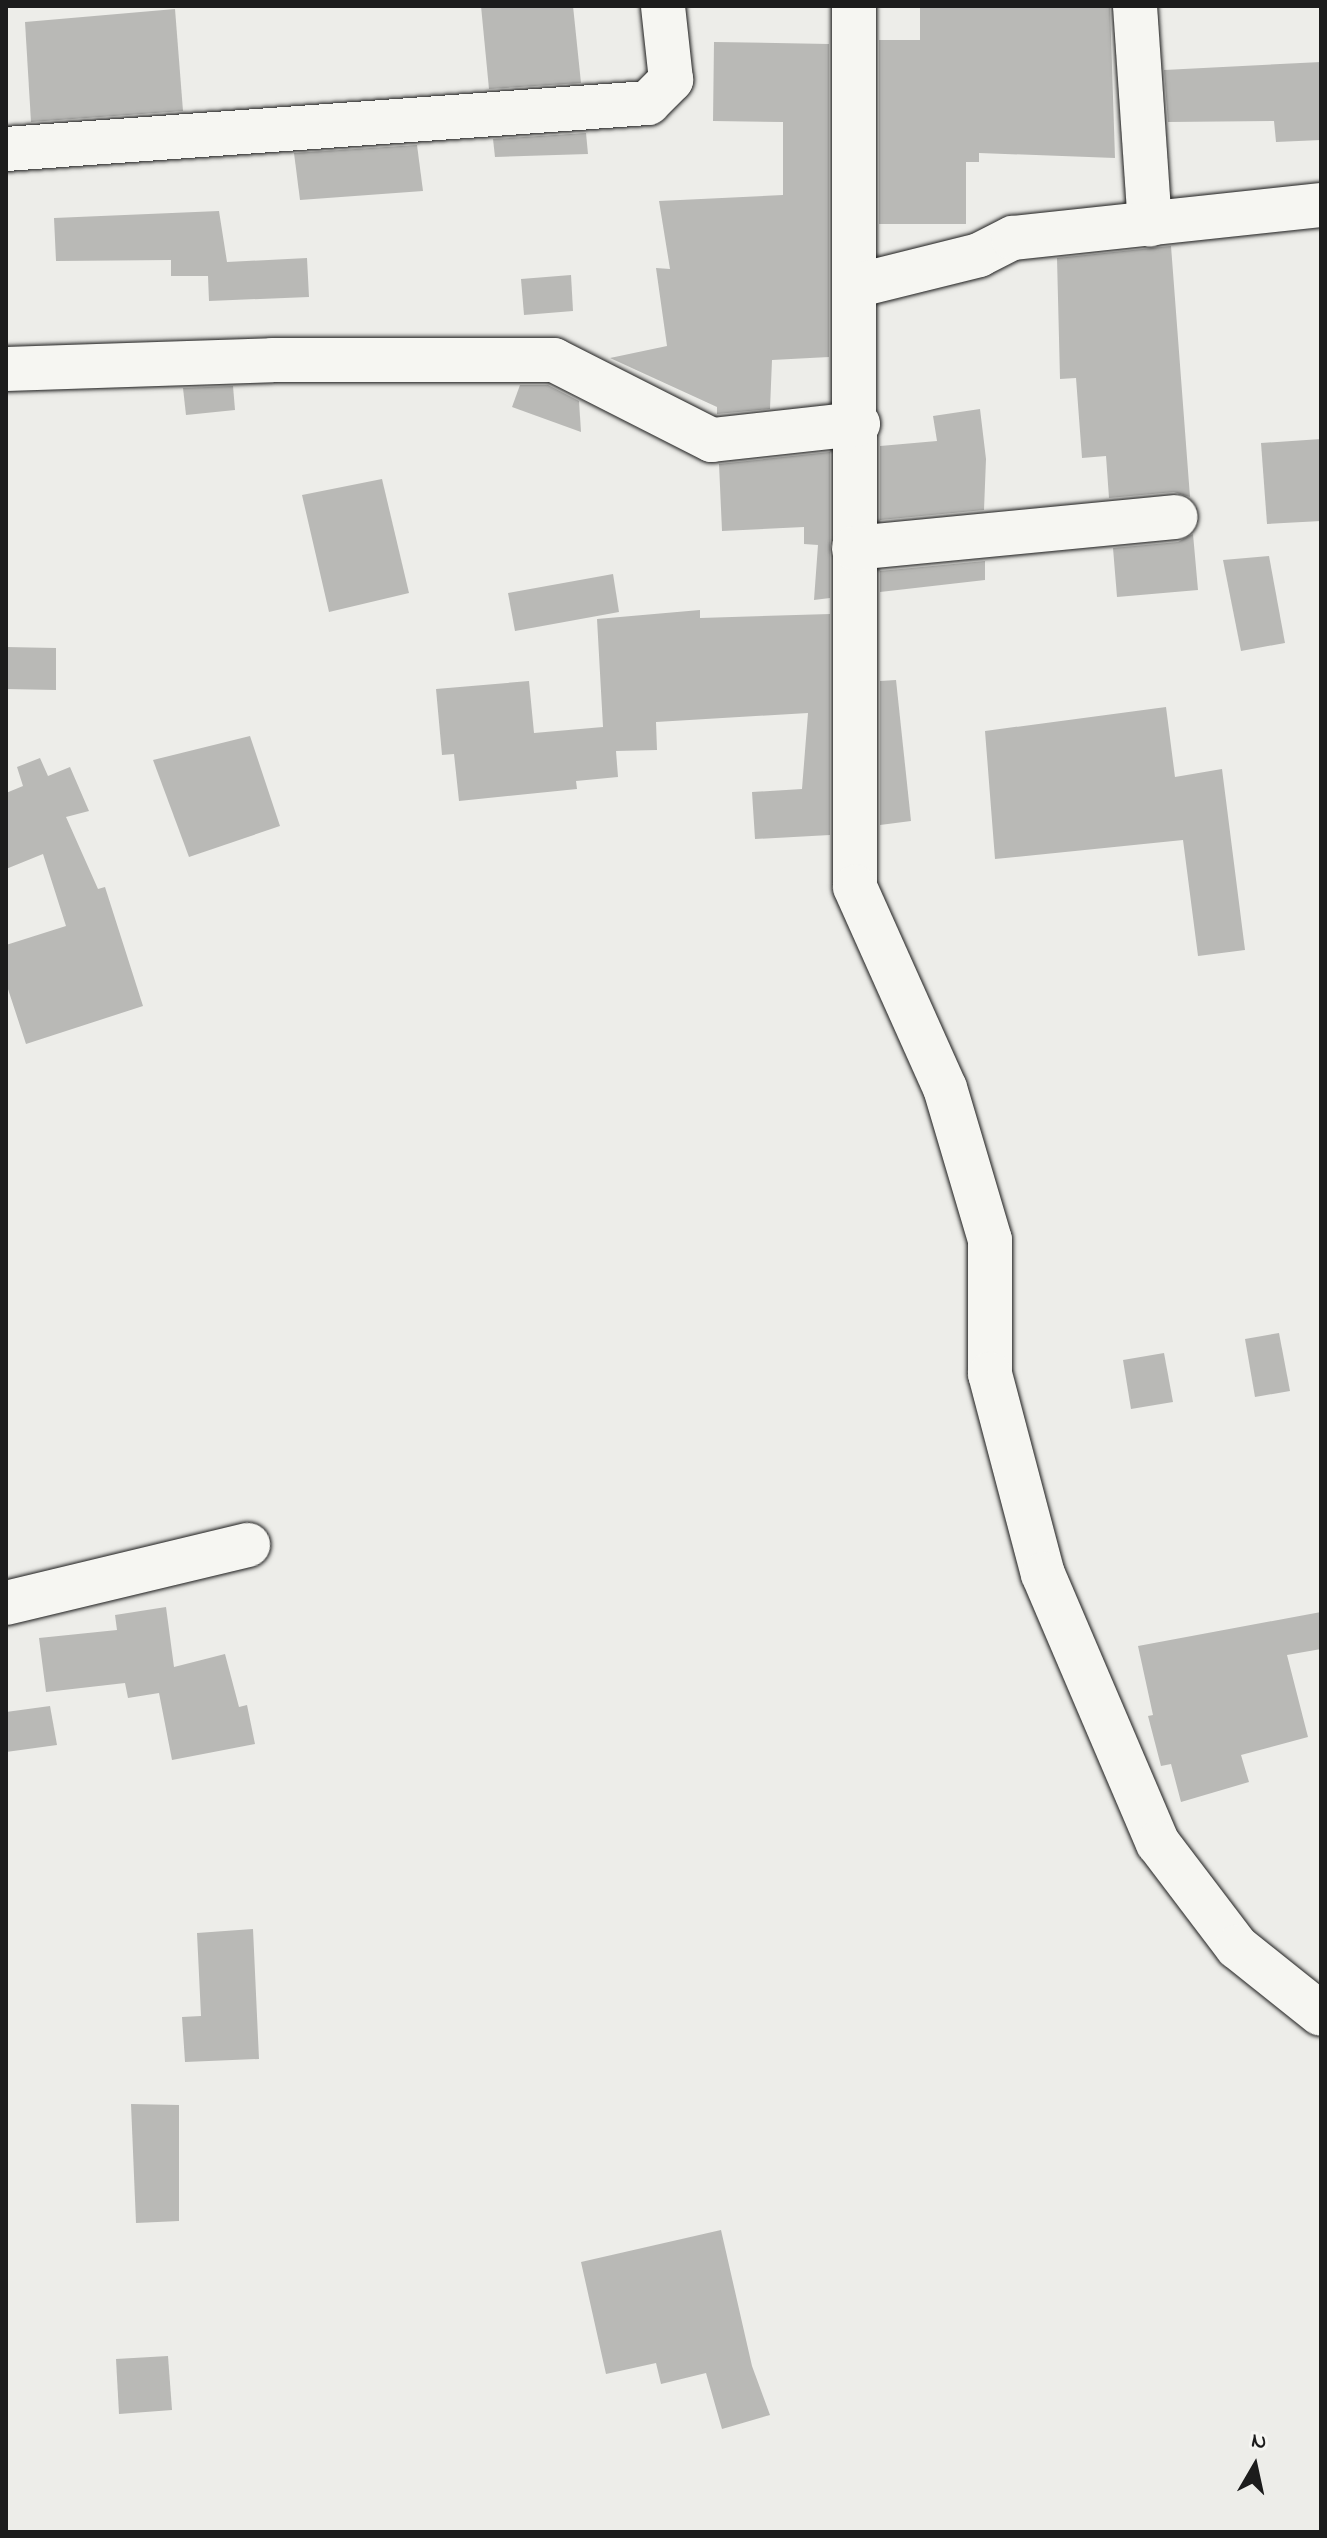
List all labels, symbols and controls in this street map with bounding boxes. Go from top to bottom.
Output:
text: N [1249,2425,1269,2459]
north arrow [1215,2426,1295,2506]

